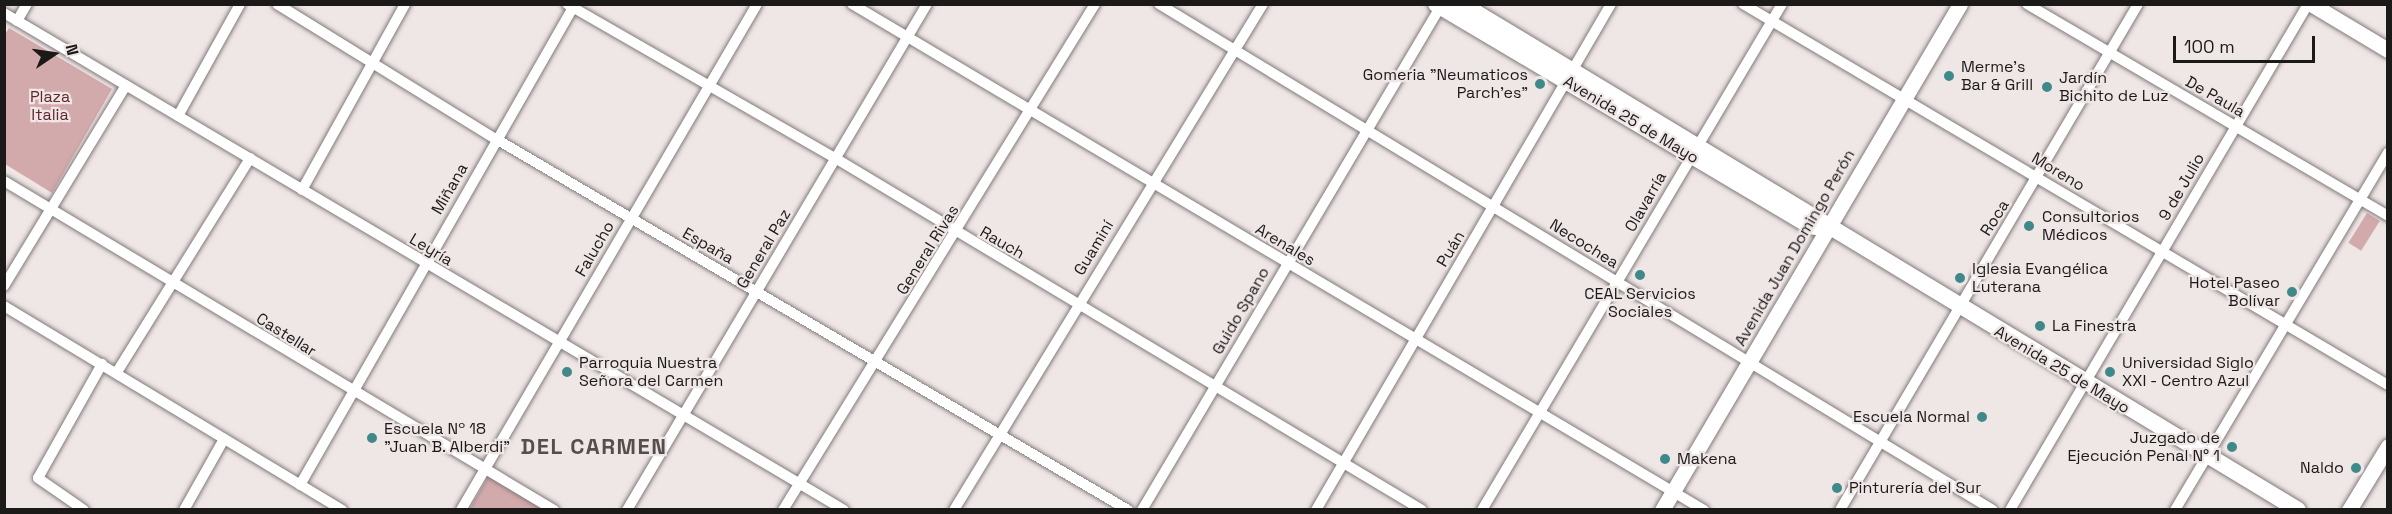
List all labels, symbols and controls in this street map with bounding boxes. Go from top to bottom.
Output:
north arrow [24,24,84,84]
scale bar [2176,24,2318,62]
text: 100 m [2184,35,2235,58]
text: N [61,42,83,57]
place label: Merme's Bar & Grill [1961,57,2033,95]
place label: Gomeria "Neumaticos Parch'es" [1363,65,1528,103]
place label: Jardín Bichito de Luz [2059,68,2169,106]
marker: Merme's Bar & Grill [1942,69,1956,83]
street label: Avenida 25 de Mayo [1560,72,1702,168]
street label: De Paula [2182,72,2248,122]
marker: Gomeria "Neumaticos Parch'es" [1533,77,1547,91]
marker: Jardín Bichito de Luz [2040,80,2054,94]
park label: Plaza Italia [30,87,70,125]
street label: Avenida Juan Domingo Perón [1731,146,1859,350]
street label: Moreno [2028,149,2088,195]
street label: 9 de Julio [2155,150,2209,224]
street label: Miñana [428,160,472,218]
street label: Olavarría [1621,169,1671,235]
street label: Roca [1977,196,2013,240]
street label: General Rivas [893,202,963,298]
street label: General Paz [733,206,795,292]
place label: Consultorios Médicos [2042,207,2139,245]
street label: Necochea [1546,215,1622,273]
street label: Guaminí [1070,217,1118,279]
marker: Consultorios Médicos [2020,217,2038,235]
street label: Falucho [572,218,618,280]
street label: Arenales [1252,220,1318,270]
street label: Rauch [976,223,1028,263]
street label: España [679,224,737,268]
street label: Puán [1433,228,1469,270]
street label: Leyría [406,230,456,270]
place label: Iglesia Evangélica Luterana [1972,259,2108,297]
street label: Guido Spano [1208,264,1274,358]
marker: CEAL Servicios Sociales [1633,268,1647,282]
marker: Iglesia Evangélica Luterana [1953,271,1967,285]
place label: Hotel Paseo Bolívar [2189,273,2280,311]
place label: CEAL Servicios Sociales [1584,284,1696,322]
marker: Hotel Paseo Bolívar [2285,285,2299,299]
street label: Castellar [252,309,320,361]
place label: La Finestra [2052,316,2136,336]
marker: La Finestra [2033,319,2047,333]
street label: Avenida 25 de Mayo [1991,322,2133,418]
place label: Parroquia Nuestra Señora del Carmen [579,353,723,391]
place label: Universidad Siglo XXI - Centro Azul [2122,353,2254,391]
marker: Parroquia Nuestra Señora del Carmen [560,365,574,379]
marker: Universidad Siglo XXI - Centro Azul [2103,365,2117,379]
place label: Escuela Normal [1853,407,1970,427]
marker: Escuela Normal [1975,410,1989,424]
place label: Escuela Nº 18 "Juan B. Alberdi" [384,419,511,457]
place label: Juzgado de Ejecución Penal N° 1 [2068,428,2220,466]
marker: Escuela Nº 18 "Juan B. Alberdi" [365,431,379,445]
district label: DEL CARMEN [520,434,668,460]
marker: Juzgado de Ejecución Penal N° 1 [2225,440,2239,454]
place label: Makena [1677,449,1737,469]
marker: Makena [1658,452,1672,466]
place label: Naldo [2300,458,2344,478]
marker: Naldo [2349,461,2363,475]
place label: Pinturería del Sur [1849,478,1981,498]
marker: Pinturería del Sur [1830,481,1844,495]

